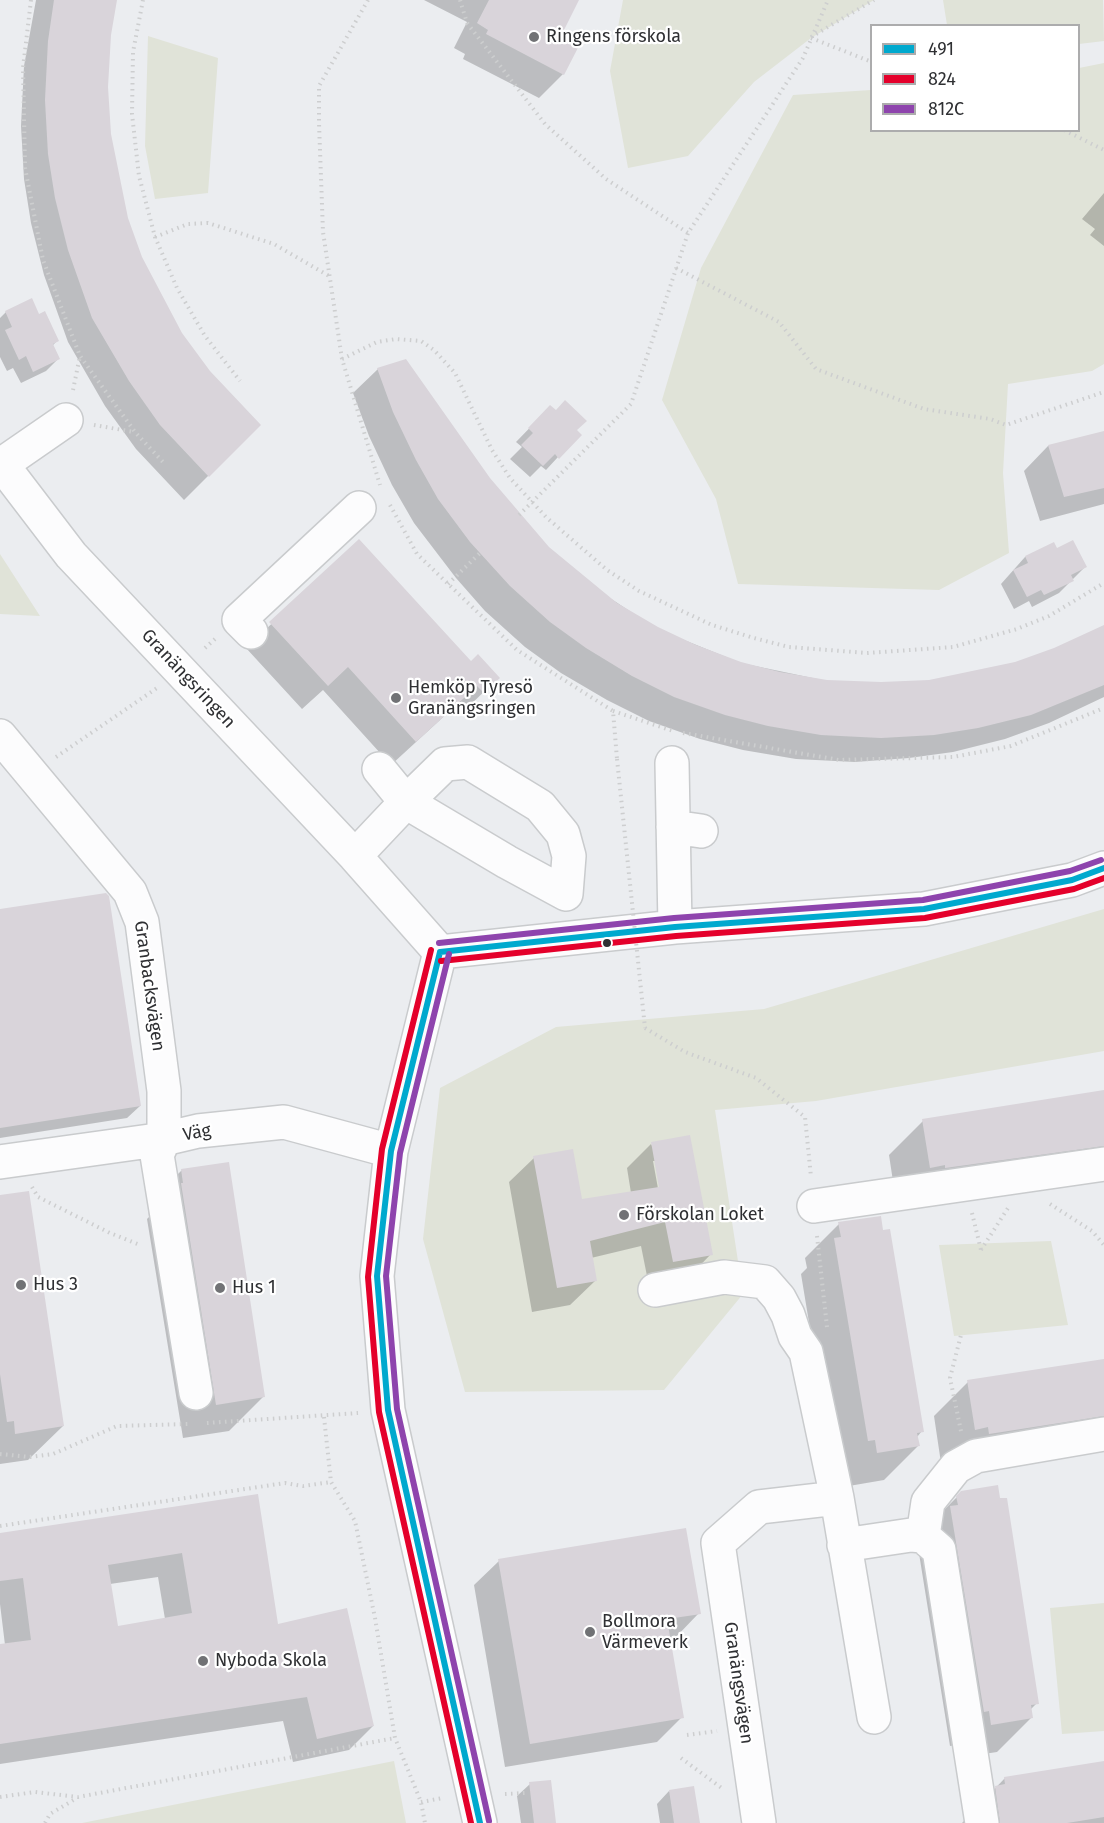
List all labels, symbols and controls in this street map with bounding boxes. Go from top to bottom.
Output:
legend [870,24,1080,132]
place label: Ringens förskola [546,26,681,48]
marker: Ringens förskola [527,30,541,44]
text: 491 [928,38,954,60]
text: 824 [928,68,956,90]
text: 812C [928,98,964,120]
street label: Granängsringen [136,625,240,733]
place label: Hemköp Tyresö Granängsringen [408,677,536,720]
marker: Hemköp Tyresö Granängsringen [389,691,403,705]
street label: Granbacksvägen [129,919,169,1053]
unlabelled marker [601,937,613,949]
street label: Väg [181,1120,213,1146]
place label: Förskolan Loket [636,1204,764,1226]
marker: Förskolan Loket [617,1208,631,1222]
place label: Hus 3 [33,1274,78,1296]
place label: Hus 1 [232,1277,276,1299]
marker: Hus 3 [14,1278,28,1292]
marker: Hus 1 [213,1281,227,1295]
place label: Bollmora Värmeverk [602,1611,688,1654]
street label: Granängsvägen [719,1620,757,1746]
marker: Bollmora Värmeverk [583,1625,597,1639]
place label: Nyboda Skola [215,1650,327,1672]
marker: Nyboda Skola [196,1654,210,1668]

